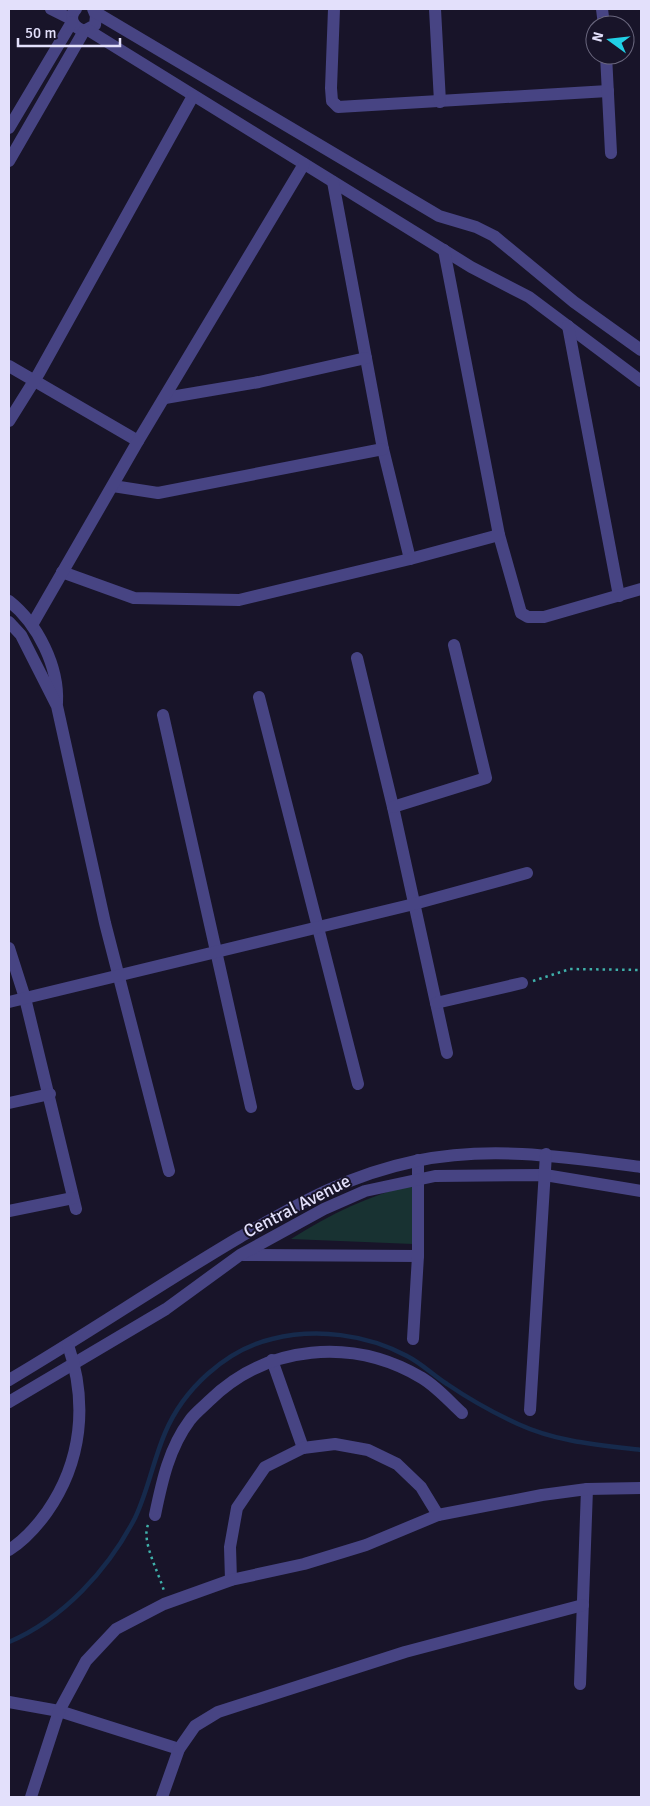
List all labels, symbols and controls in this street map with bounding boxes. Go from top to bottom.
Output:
scale bar [18,15,120,47]
north arrow [585,15,635,65]
text: 50 m [25,24,56,42]
text: N [588,30,607,44]
street label: Central Avenue [240,1170,354,1242]

